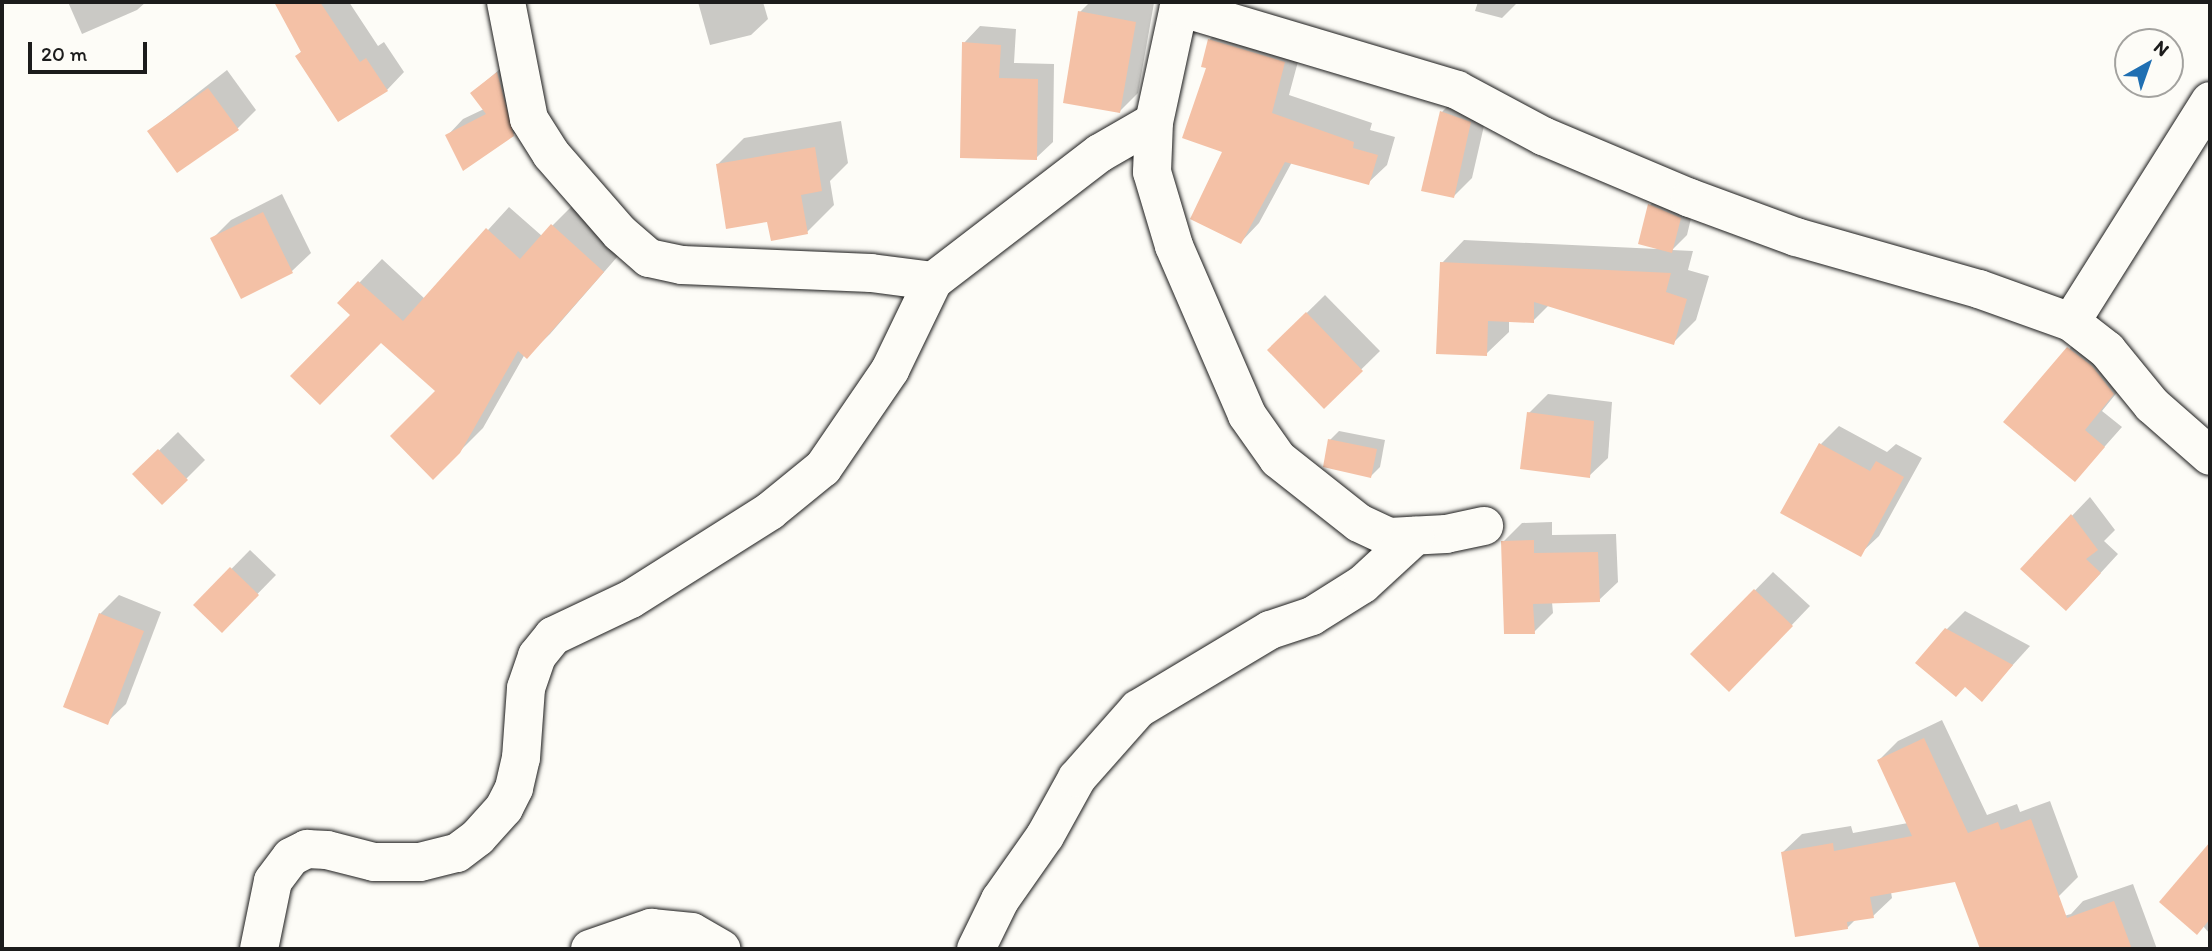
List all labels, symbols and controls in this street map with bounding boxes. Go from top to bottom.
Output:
scale bar [32,28,150,72]
north arrow [2114,28,2184,98]
text: N [2149,35,2174,61]
text: 20 m [41,41,87,66]

